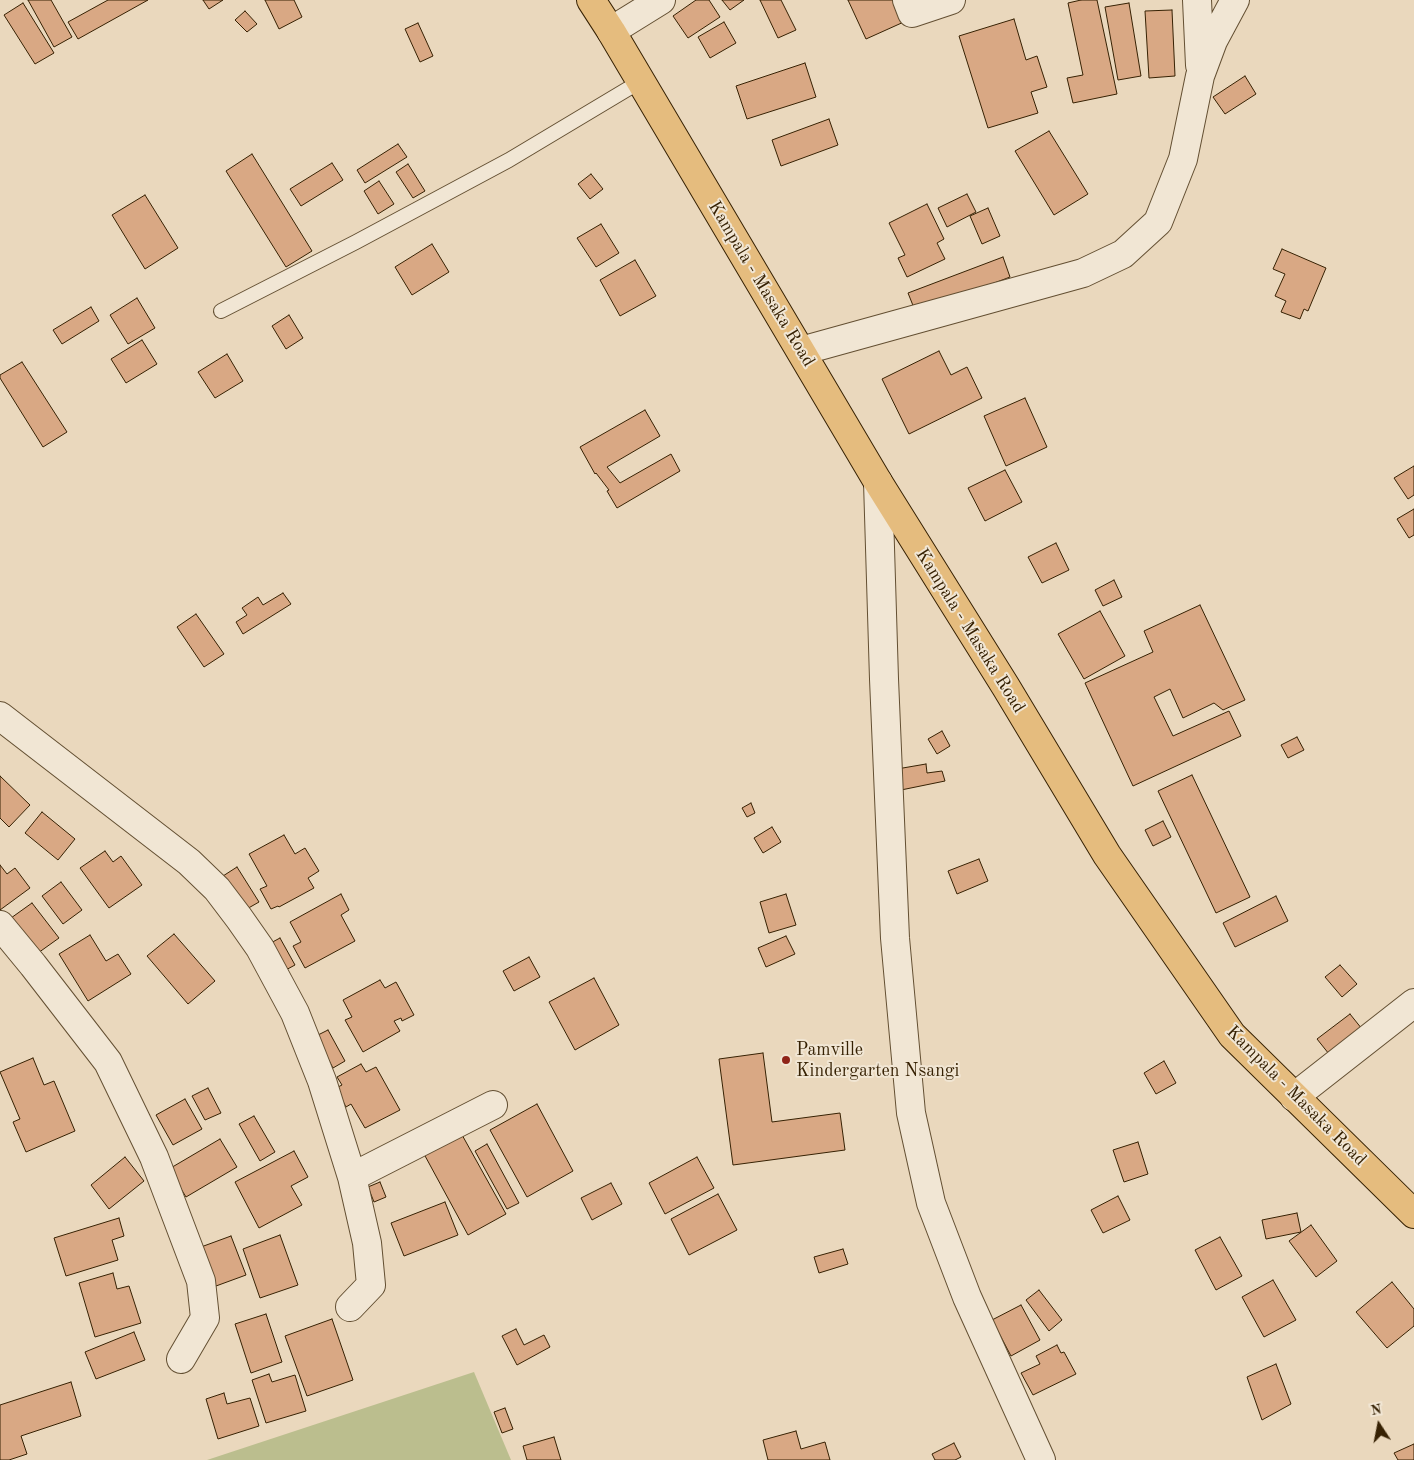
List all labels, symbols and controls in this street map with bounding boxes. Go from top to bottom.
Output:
street label: Kampala - Masaka Road [703,197,819,371]
street label: Kampala - Masaka Road [911,545,1029,717]
street label: Kampala - Masaka Road [1221,1021,1371,1171]
place label: Pamville Kindergarten Nsangi [796,1039,959,1082]
marker: Pamville Kindergarten Nsangi [780,1054,792,1066]
north arrow [1354,1400,1404,1450]
text: N [1370,1402,1383,1418]

